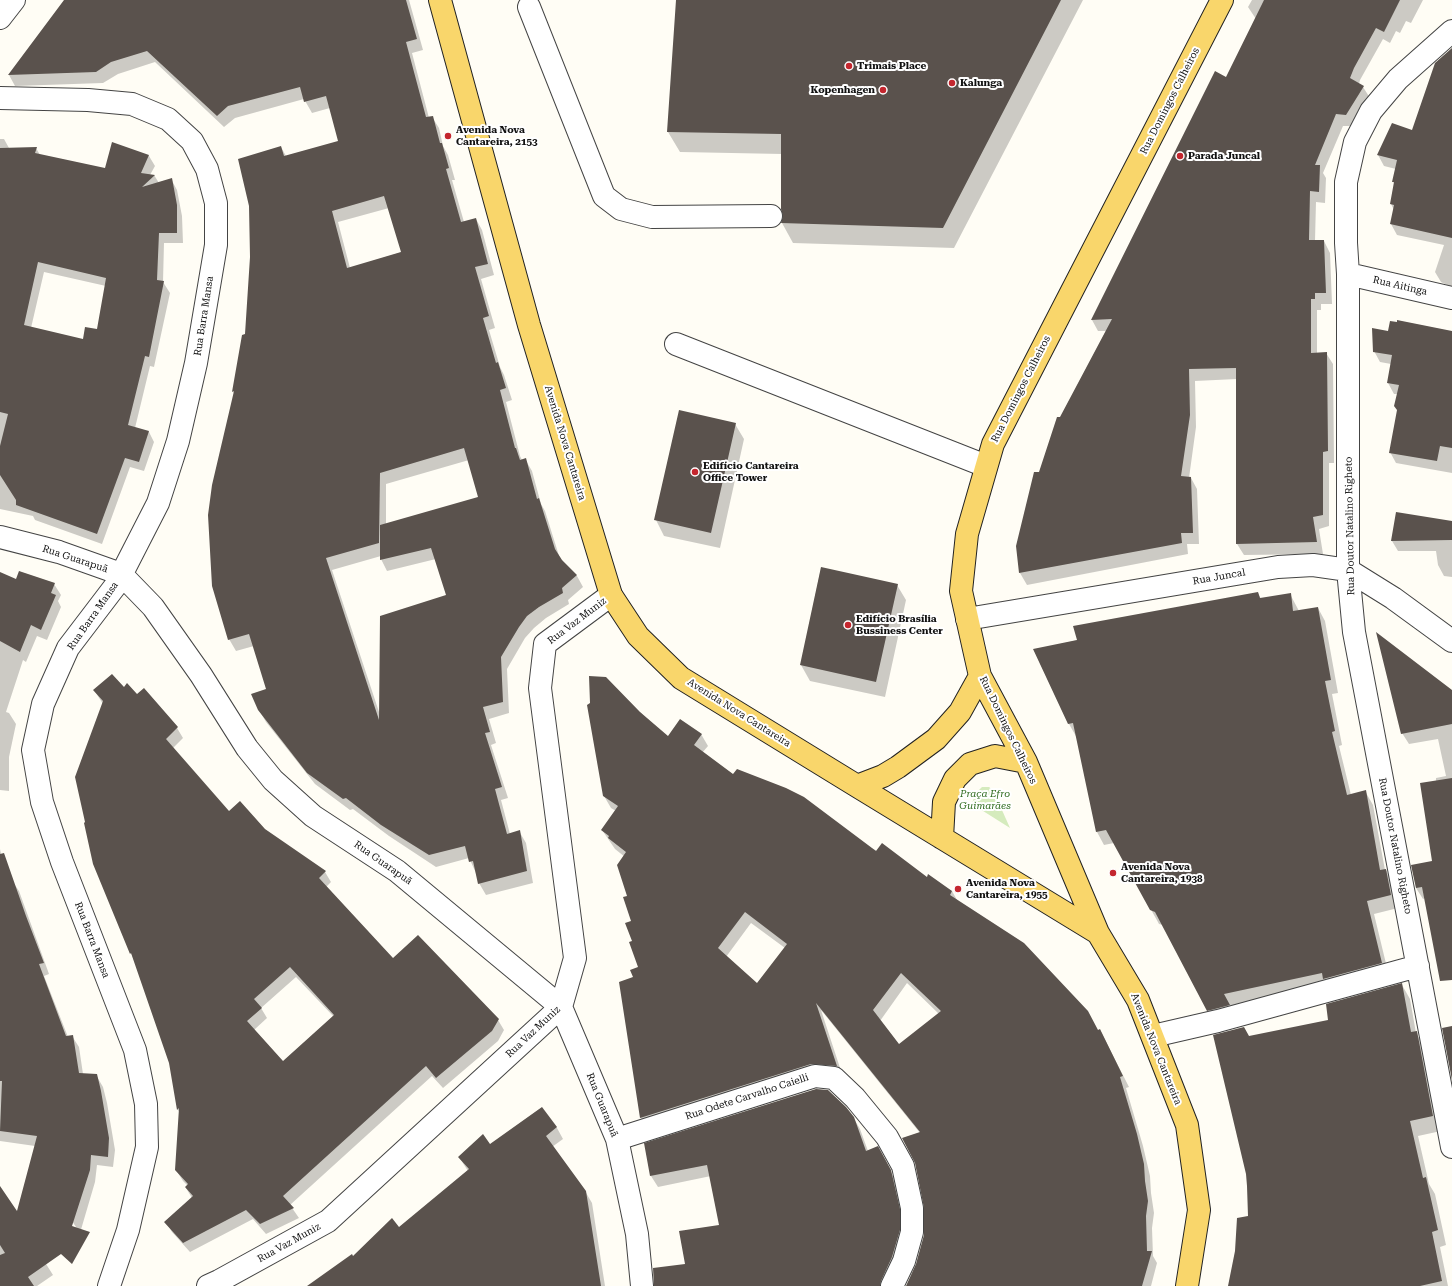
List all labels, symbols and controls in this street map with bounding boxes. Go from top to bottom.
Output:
street label: Rua Domingos Calheiros [1138,46,1202,156]
place label: Trimais Place [857,60,926,72]
marker: Trimais Place [844,61,854,71]
place label: Kalunga [960,77,1002,89]
marker: Kalunga [947,78,957,88]
place label: Kopenhagen [811,84,875,96]
marker: Kopenhagen [878,85,888,95]
place label: Avenida Nova Cantareira, 2153 [456,124,538,148]
marker: Avenida Nova Cantareira, 2153 [443,131,453,141]
place label: Parada Juncal [1188,150,1260,162]
marker: Parada Juncal [1175,151,1185,161]
street label: Rua Aitinga [1372,274,1428,298]
street label: Rua Barra Mansa [192,275,216,357]
street label: Rua Domingos Calheiros [989,334,1053,444]
street label: Avenida Nova Cantareira [542,384,588,502]
street label: Rua Doutor Natalino Righeto [1343,457,1357,595]
place label: Edifício Cantareira Office Tower [703,460,799,484]
marker: Edifício Cantareira Office Tower [690,467,700,477]
street label: Rua Guarapuã [41,543,109,575]
street label: Rua Juncal [1192,566,1246,588]
street label: Rua Barra Mansa [65,580,121,652]
street label: Rua Vaz Muniz [545,595,609,647]
place label: Edifício Brasília Bussiness Center [856,613,943,636]
marker: Edifício Brasília Bussiness Center [843,620,853,630]
street label: Rua Domingos Calheiros [977,674,1039,786]
street label: Avenida Nova Cantareira [685,676,793,750]
street label: Rua Doutor Natalino Righeto [1376,777,1414,915]
park label: Praça Efro Guimarães [959,788,1011,812]
street label: Rua Guarapuã [352,839,414,887]
place label: Avenida Nova Cantareira, 1938 [1121,861,1203,884]
marker: Avenida Nova Cantareira, 1938 [1108,868,1118,878]
place label: Avenida Nova Cantareira, 1955 [966,877,1048,900]
marker: Avenida Nova Cantareira, 1955 [953,884,963,894]
street label: Rua Barra Mansa [72,900,112,980]
street label: Avenida Nova Cantareira [1128,991,1184,1107]
street label: Rua Vaz Muniz [503,1004,563,1060]
street label: Rua Guarapuã [584,1071,620,1139]
street label: Rua Odete Carvalho Caielli [684,1071,810,1123]
street label: Rua Vaz Muniz [255,1221,323,1265]

